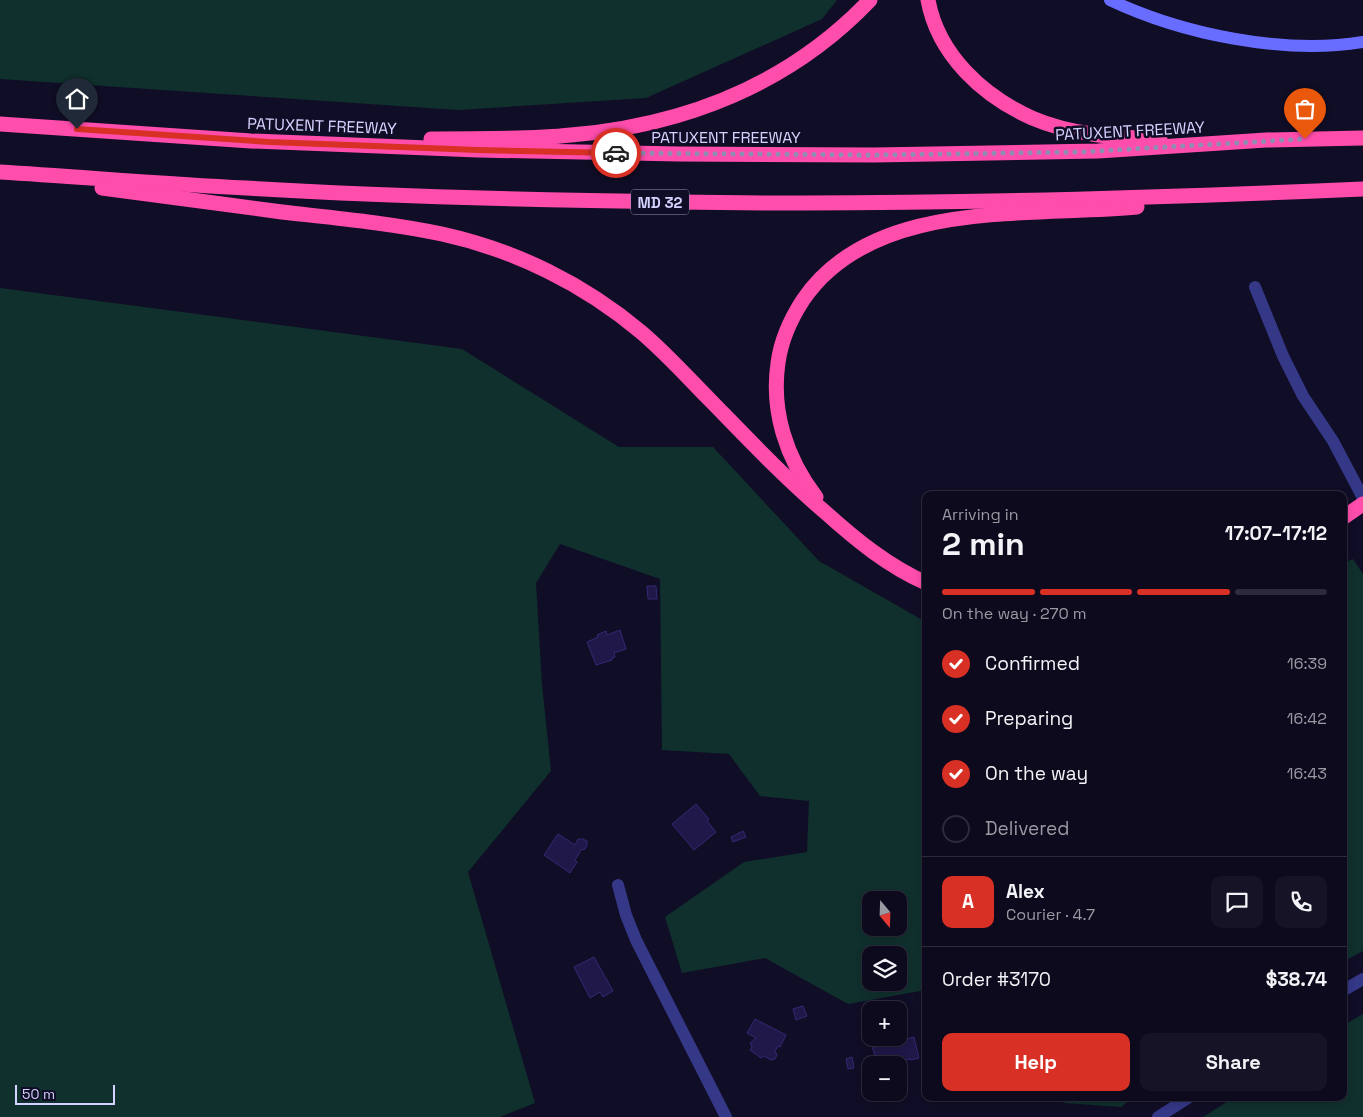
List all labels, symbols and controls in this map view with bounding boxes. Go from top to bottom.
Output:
pin [56,78,98,129]
icon: home [63,85,91,113]
pin [1284,88,1326,139]
icon: bag [1291,95,1319,123]
street label: PATUXENT FREEWAY [247,113,397,139]
street label: PATUXENT FREEWAY [1055,117,1205,145]
street label: PATUXENT FREEWAY [651,127,801,148]
courier [591,128,641,178]
icon: car [602,139,630,167]
road number: MD 32 [631,190,689,214]
text: Arriving in [942,504,1019,525]
text: 17:07–17:12 [1225,521,1327,546]
text: 2 min [942,524,1025,564]
text: On the way · 270 m [942,603,1087,624]
icon: check [942,650,970,678]
text: Confirmed [985,651,1080,676]
text: 16:39 [1287,653,1327,674]
icon: check [942,705,970,733]
text: Preparing [985,706,1073,731]
text: 16:42 [1287,708,1327,729]
icon: check [942,760,970,788]
text: On the way [985,761,1088,786]
text: 16:43 [1287,763,1327,784]
text: Delivered [985,816,1070,841]
button: chat [1211,876,1263,928]
button: phone [1275,876,1327,928]
text: Alex [1006,879,1045,904]
text: A [962,889,974,914]
north arrow [862,891,908,936]
map controls [862,891,907,1101]
text: Courier · 4.7 [1006,904,1095,925]
button: layers [862,946,907,991]
text: Order #3170 [942,967,1051,992]
text: $38.74 [1266,967,1327,992]
button: + [862,1001,907,1046]
button: Help [942,1033,1130,1091]
button: Share [1140,1033,1327,1091]
button: − [862,1056,907,1101]
scale bar [15,1082,115,1105]
text: 50 m [22,1085,55,1103]

